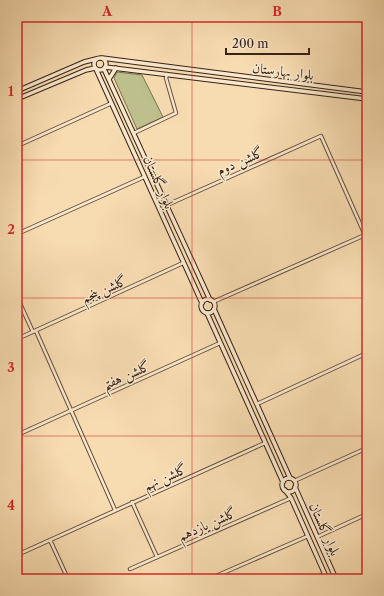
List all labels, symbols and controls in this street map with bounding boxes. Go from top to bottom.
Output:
text: A [101,3,113,19]
text: B [272,3,282,19]
scale bar [226,30,309,56]
text: 200 m [232,36,269,51]
street label: بلوار بهارستان [251,58,315,85]
text: 1 [8,83,14,99]
street label: گلشن دوم [214,143,268,183]
street label: بلوار گلستان [139,153,179,212]
text: 2 [7,221,15,237]
street label: گلشن پنجم [78,271,132,312]
street label: گلشن هفتم [99,356,155,398]
text: 3 [7,359,15,375]
street label: گلشن نهم [140,459,192,499]
text: 4 [7,497,15,513]
street label: بلوار گلستان [305,500,345,559]
street label: گلشن یازدهم [175,503,241,550]

